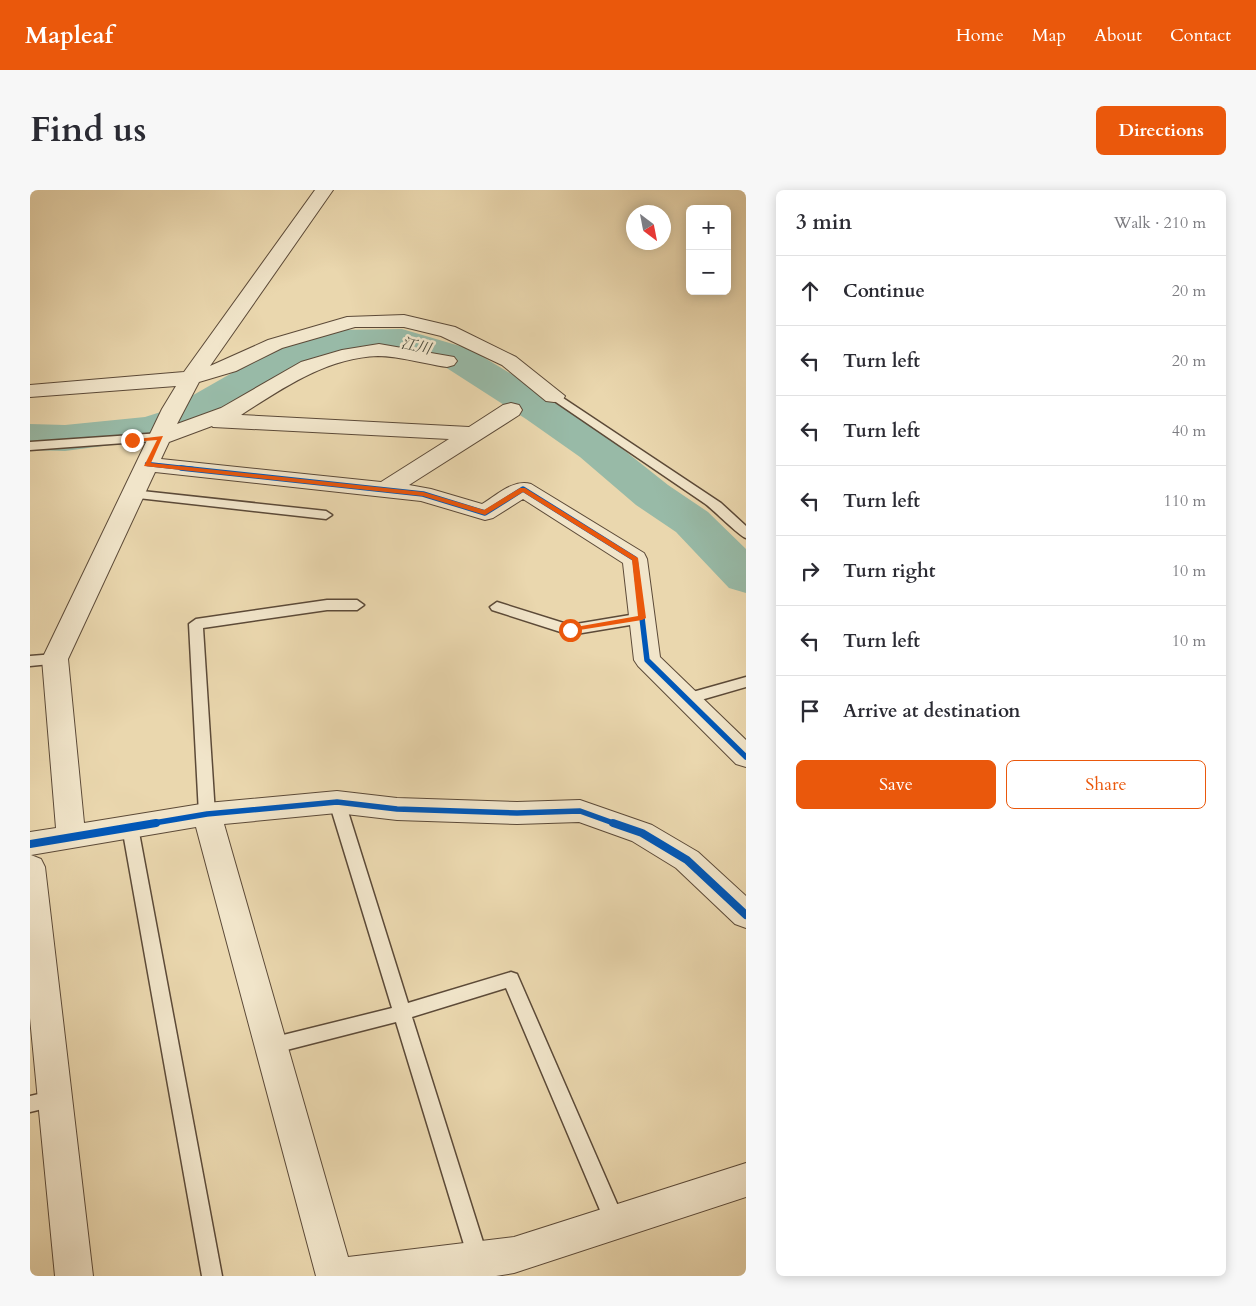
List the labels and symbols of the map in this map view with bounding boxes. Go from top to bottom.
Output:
north arrow [626,205,671,250]
water label: 江川 [399,333,435,360]
route end [121,429,144,452]
route start [559,619,582,642]

